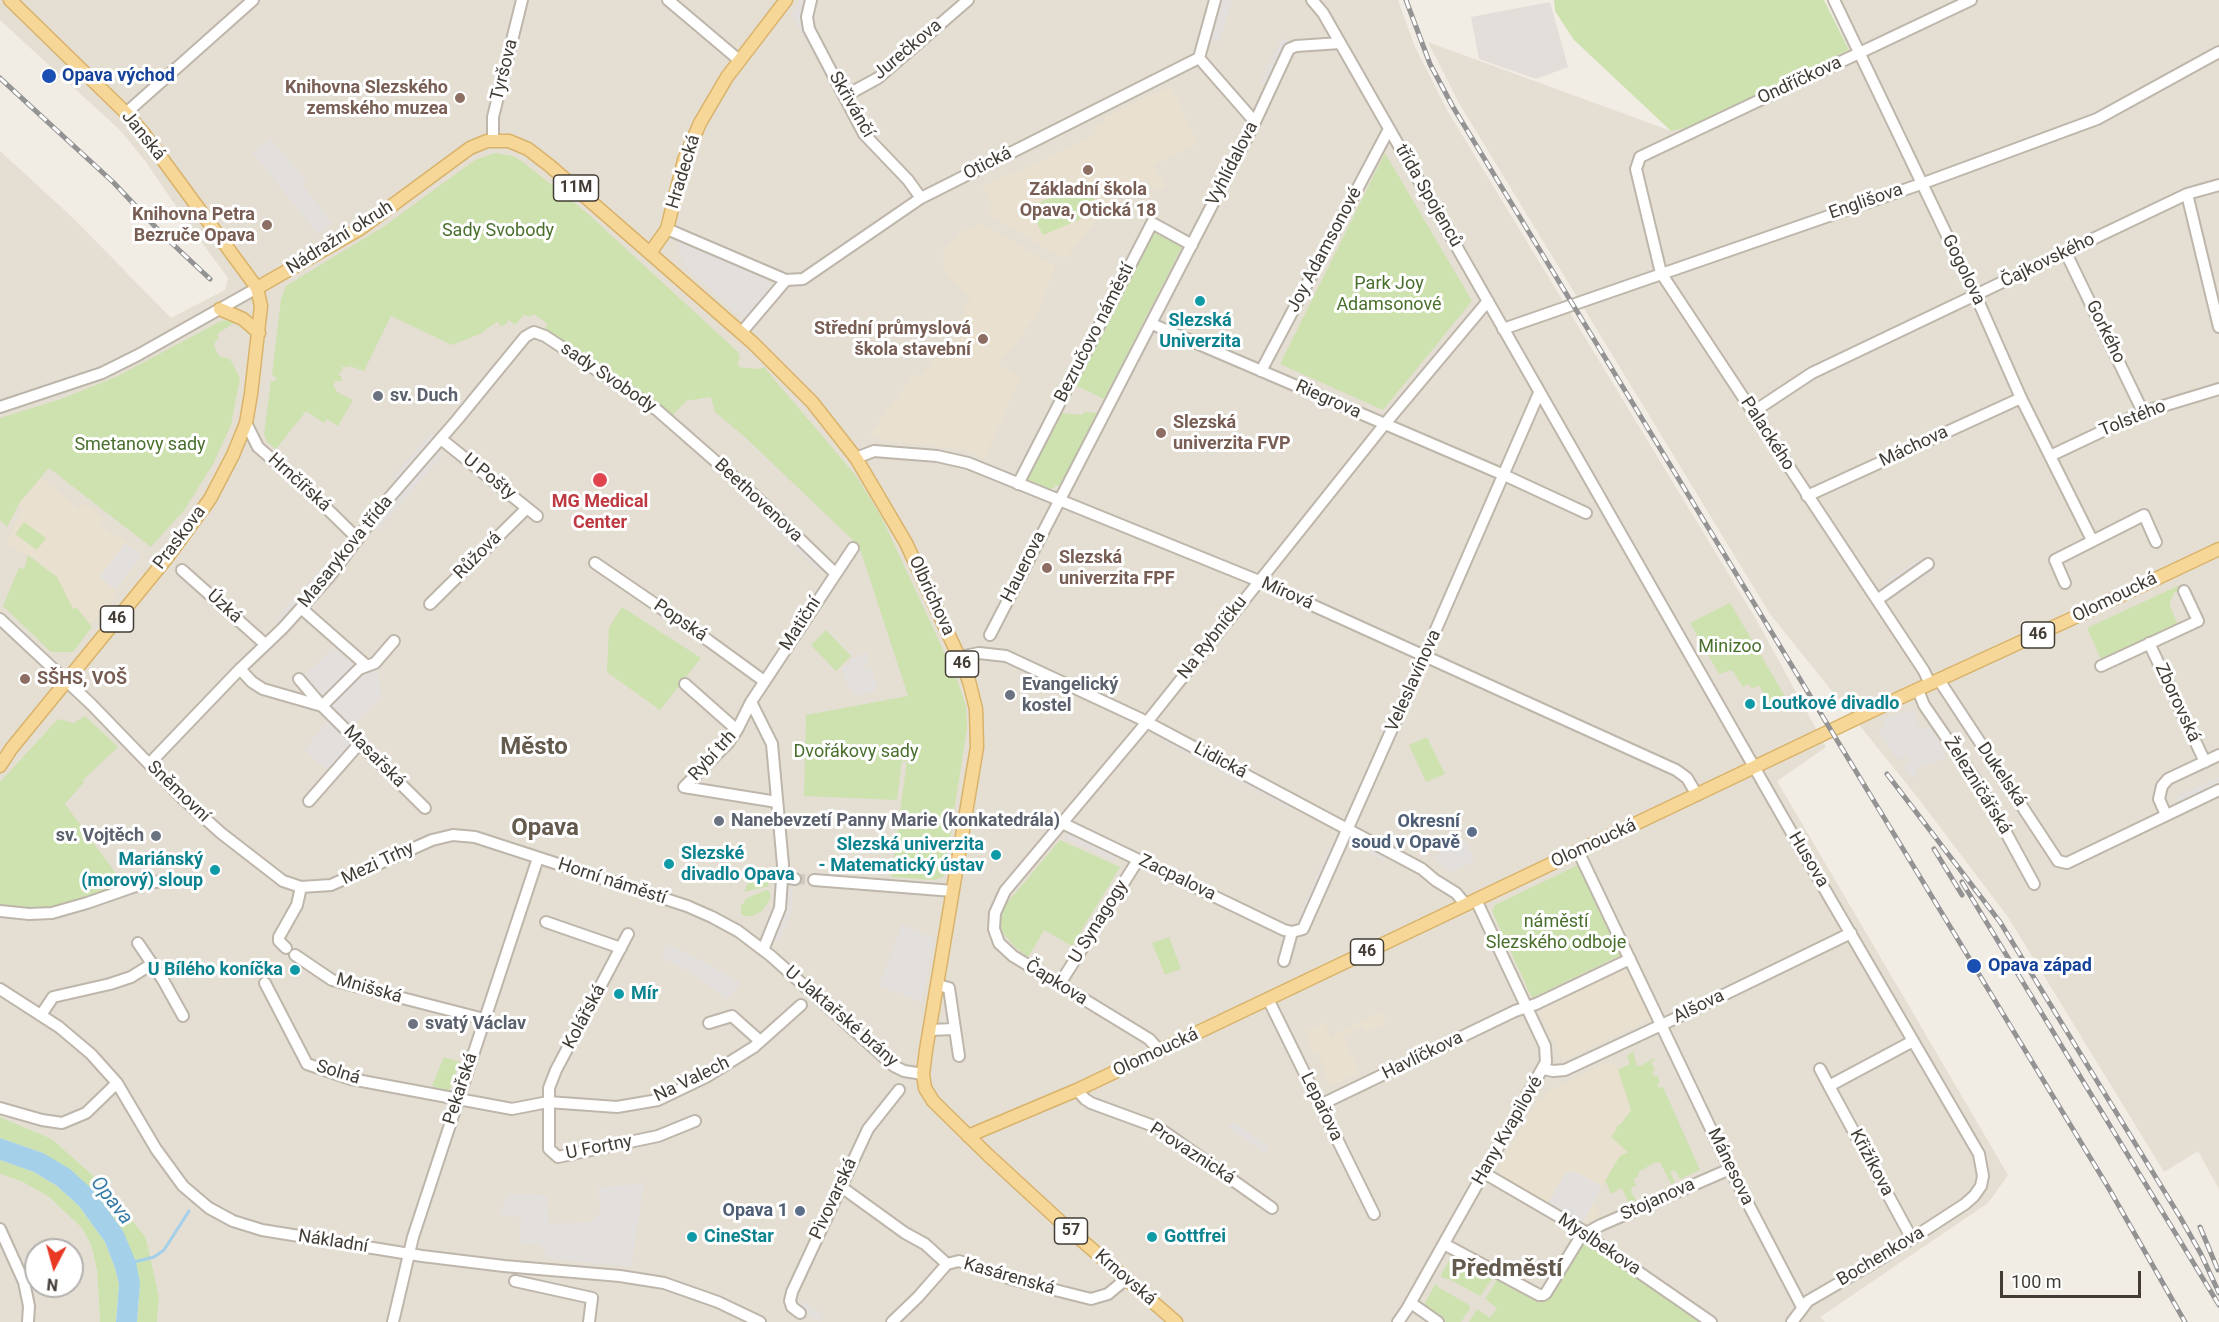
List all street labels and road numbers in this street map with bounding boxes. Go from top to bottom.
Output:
street label: Jurečkova [870,15,946,85]
street label: Tyršova [487,37,523,103]
street label: Ondříčkova [1755,52,1845,110]
street label: Skřivánčí [824,68,878,142]
street label: Janská [116,107,170,165]
street label: Vyhlídalova [1203,118,1263,210]
street label: Hradecká [663,132,705,212]
street label: třída Spojenců [1390,141,1466,251]
street label: Otická [960,143,1016,185]
road number: 11M [554,175,598,201]
street label: Englišova [1826,179,1906,225]
street label: Joy Adamsonové [1283,184,1367,316]
street label: Nádražní okruh [283,197,397,279]
street label: Čajkovského [1998,229,2098,293]
street label: Gogolova [1937,231,1989,309]
street label: Bezručovo náměstí [1051,260,1139,406]
street label: Gorkého [2081,297,2129,367]
street label: sady Svobody [556,338,660,418]
street label: Riegrova [1292,376,1364,424]
street label: Palackého [1735,393,1799,475]
street label: Tolstého [2097,396,2169,442]
street label: Máchova [1876,422,1952,472]
street label: Hrnčířská [263,449,335,517]
street label: U Pošty [458,449,520,505]
street label: Beethovenova [709,455,807,547]
street label: Masarykova třída [294,492,398,612]
street label: Praskova [149,502,211,574]
street label: Růžová [450,528,506,584]
street label: Hauerova [997,528,1051,606]
street label: Olbrichova [903,553,959,639]
street label: Olomoucká [2069,568,2161,628]
street label: Mírová [1258,573,1316,615]
street label: Úzká [202,586,246,628]
street label: Na Rybníčku [1174,592,1252,684]
street label: Matiční [776,593,826,655]
street label: Popská [649,595,711,647]
road number: 46 [100,606,134,632]
road number: 46 [2022,622,2054,648]
street label: Veleslavínova [1382,627,1446,735]
road number: 46 [946,651,978,677]
street label: Zborovská [2149,660,2205,746]
street label: Masařská [338,721,410,793]
street label: Rybí trh [685,726,741,786]
street label: Železničářská [1938,733,2016,839]
street label: Lidická [1190,738,1250,784]
street label: Dukelská [1972,739,2030,811]
street label: Sněmovní [142,757,214,827]
street label: Olomoucká [1548,815,1640,873]
street label: Husova [1783,828,1833,892]
street label: Mezi Trhy [338,838,418,890]
street label: Zacpalova [1135,850,1219,906]
street label: Horní náměstí [555,854,669,910]
street label: U Synagogy [1065,876,1133,968]
road number: 46 [1350,939,1384,965]
street label: Čapkova [1021,955,1091,1011]
street label: U Jaktařské brány [780,962,902,1072]
street label: Mnišská [334,969,404,1009]
street label: Kolářská [559,981,611,1053]
street label: Alšova [1670,985,1728,1029]
street label: Olomoucká [1110,1024,1202,1082]
street label: Havlíčkova [1379,1027,1467,1085]
street label: Pekařská [439,1050,483,1128]
street label: Na Valech [651,1052,733,1108]
street label: Solná [313,1056,363,1090]
street label: Lepařova [1295,1069,1347,1145]
street label: Hany Kvapilové [1468,1073,1548,1189]
street label: Provaznická [1145,1118,1239,1190]
street label: Mánesova [1702,1125,1758,1209]
street label: Křižíkova [1844,1126,1898,1200]
street label: U Fortny [564,1131,634,1165]
street label: Pivovarská [806,1155,862,1243]
street label: Stojanova [1617,1174,1699,1226]
street label: Myslbekova [1554,1209,1644,1281]
road number: 57 [1054,1218,1088,1244]
street label: Bochenkova [1833,1223,1929,1291]
street label: Nákladní [297,1226,369,1258]
street label: Krnovská [1090,1245,1160,1311]
street label: Kasárenská [961,1254,1057,1300]

